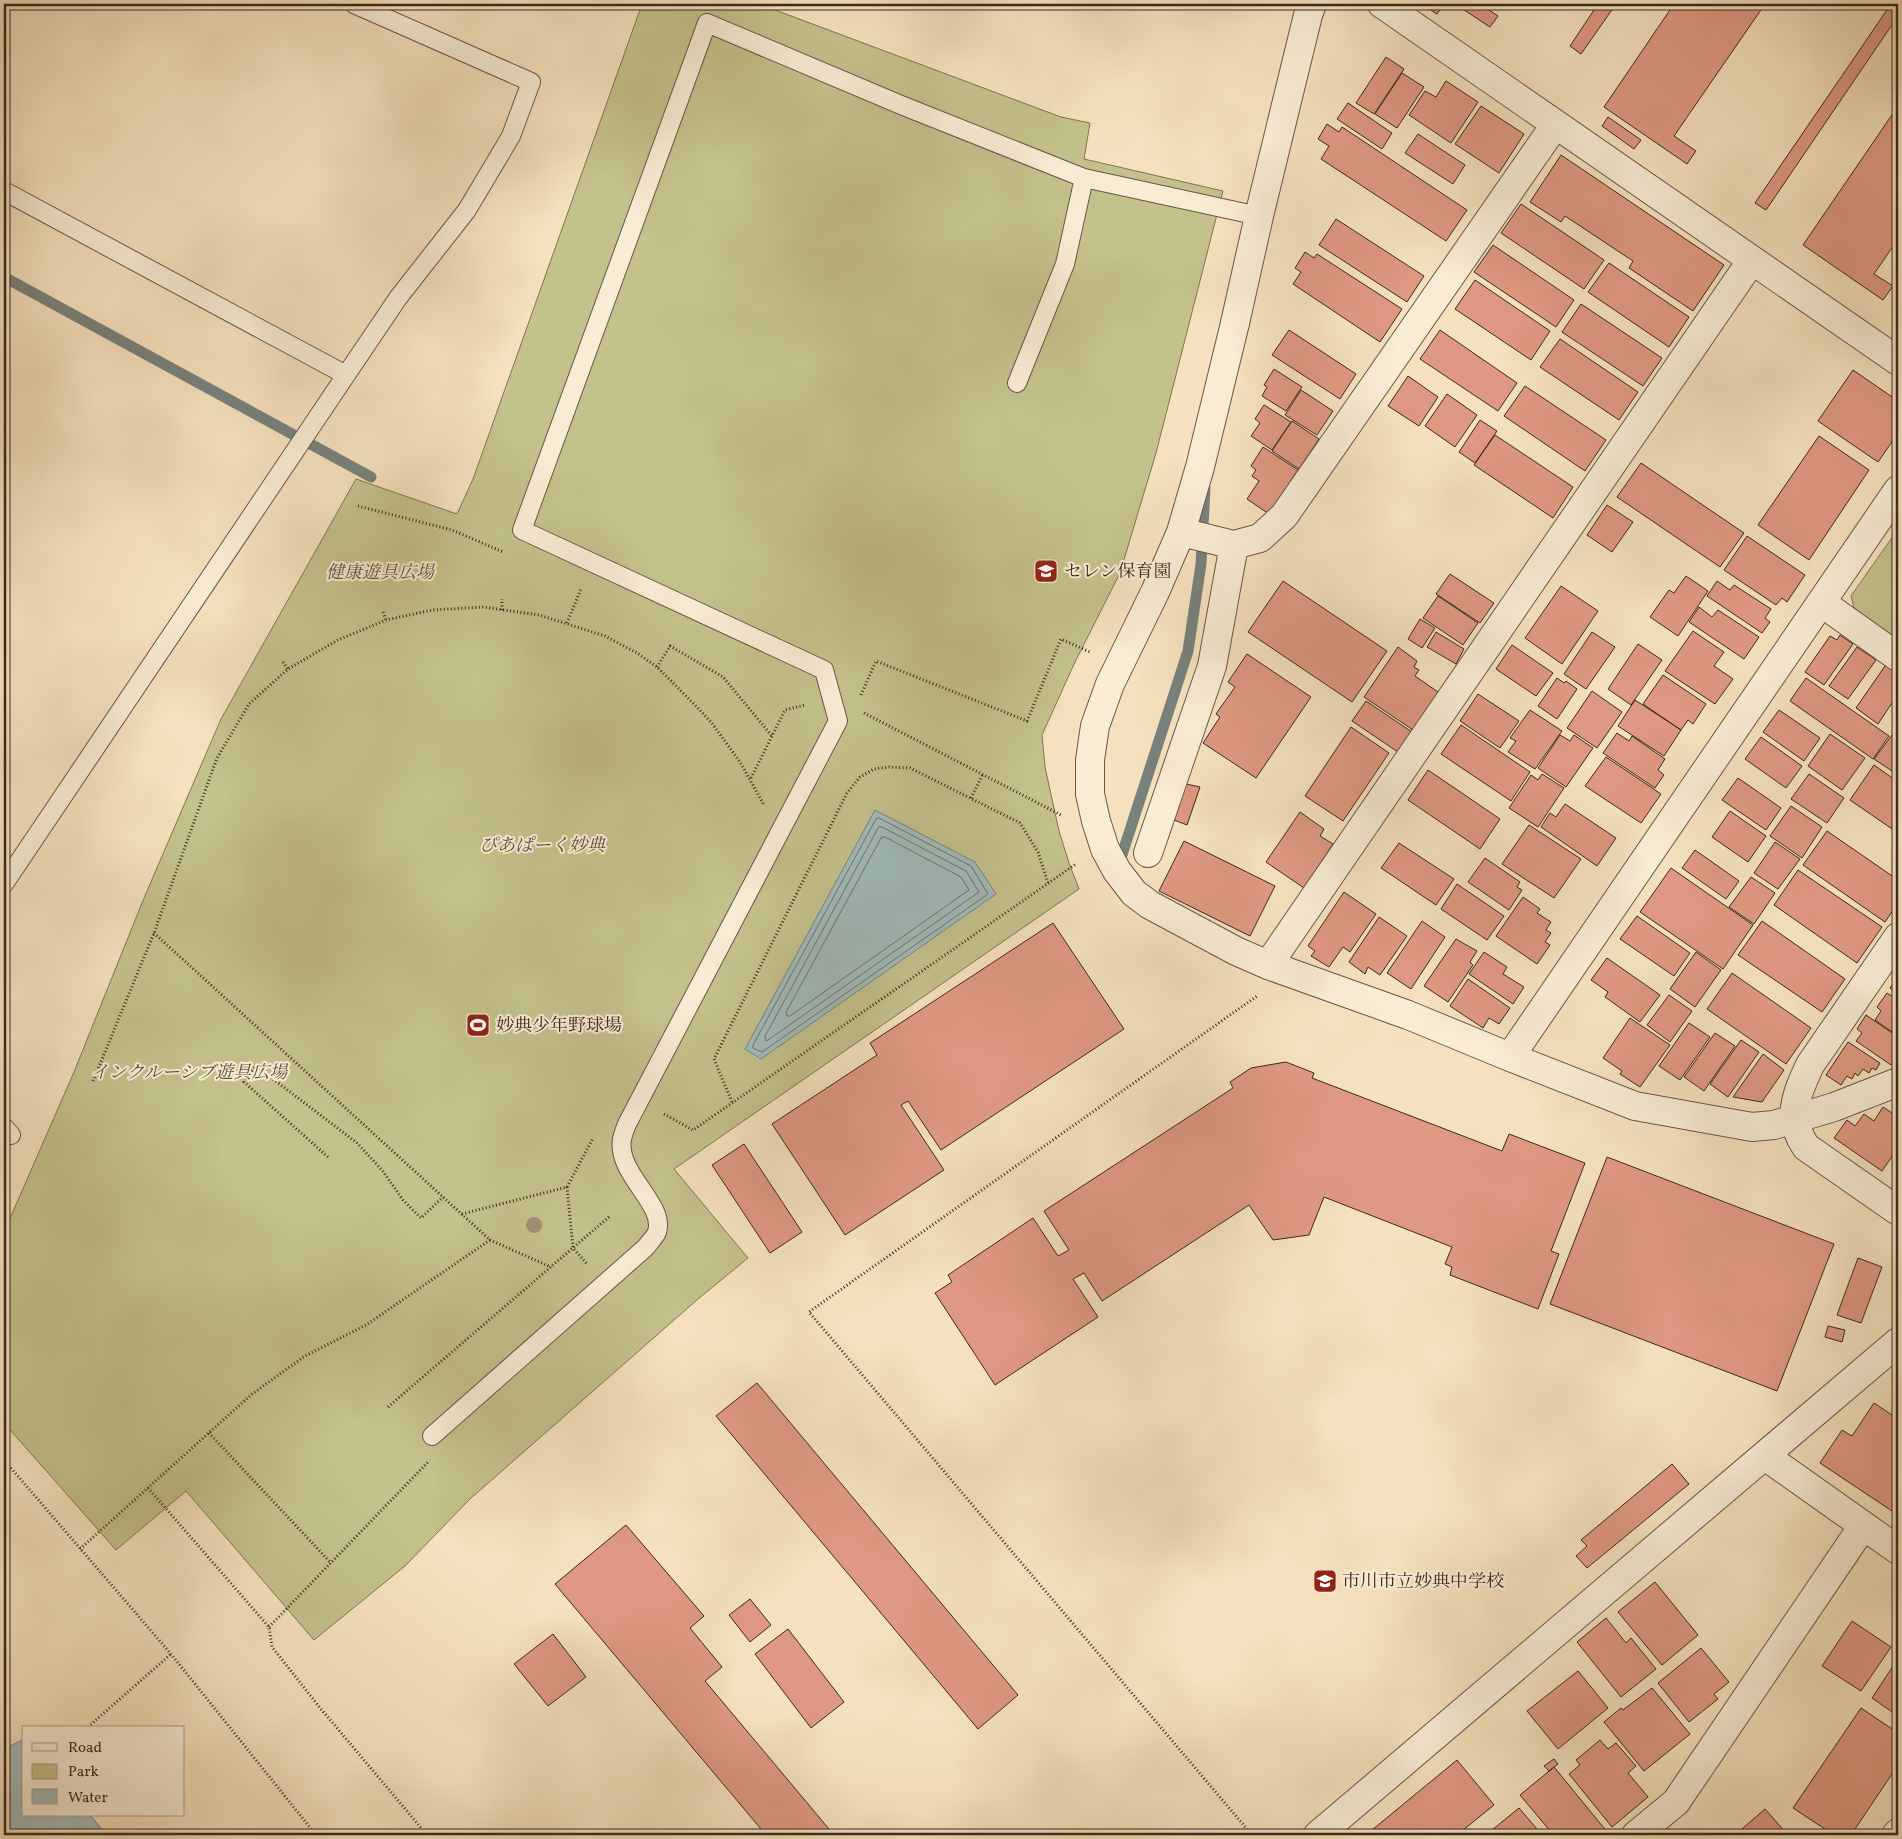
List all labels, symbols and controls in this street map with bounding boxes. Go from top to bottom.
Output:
school or university icon: セレン保育園 [1033,558,1059,584]
place label: セレン保育園 [1064,560,1172,585]
park label: 健康遊具広場 [326,561,436,586]
park label: ぴあぱーく妙典 [479,834,606,859]
sports icon: 妙典少年野球場 [465,1012,491,1038]
place label: 妙典少年野球場 [496,1014,622,1039]
park label: インクルーシブ遊具広場 [91,1061,289,1086]
school or university icon: 市川市立妙典中学校 [1312,1568,1338,1594]
place label: 市川市立妙典中学校 [1342,1570,1504,1595]
legend [22,1726,185,1816]
text: Road [68,1738,102,1759]
text: Park [68,1762,99,1783]
text: Water [68,1788,108,1809]

